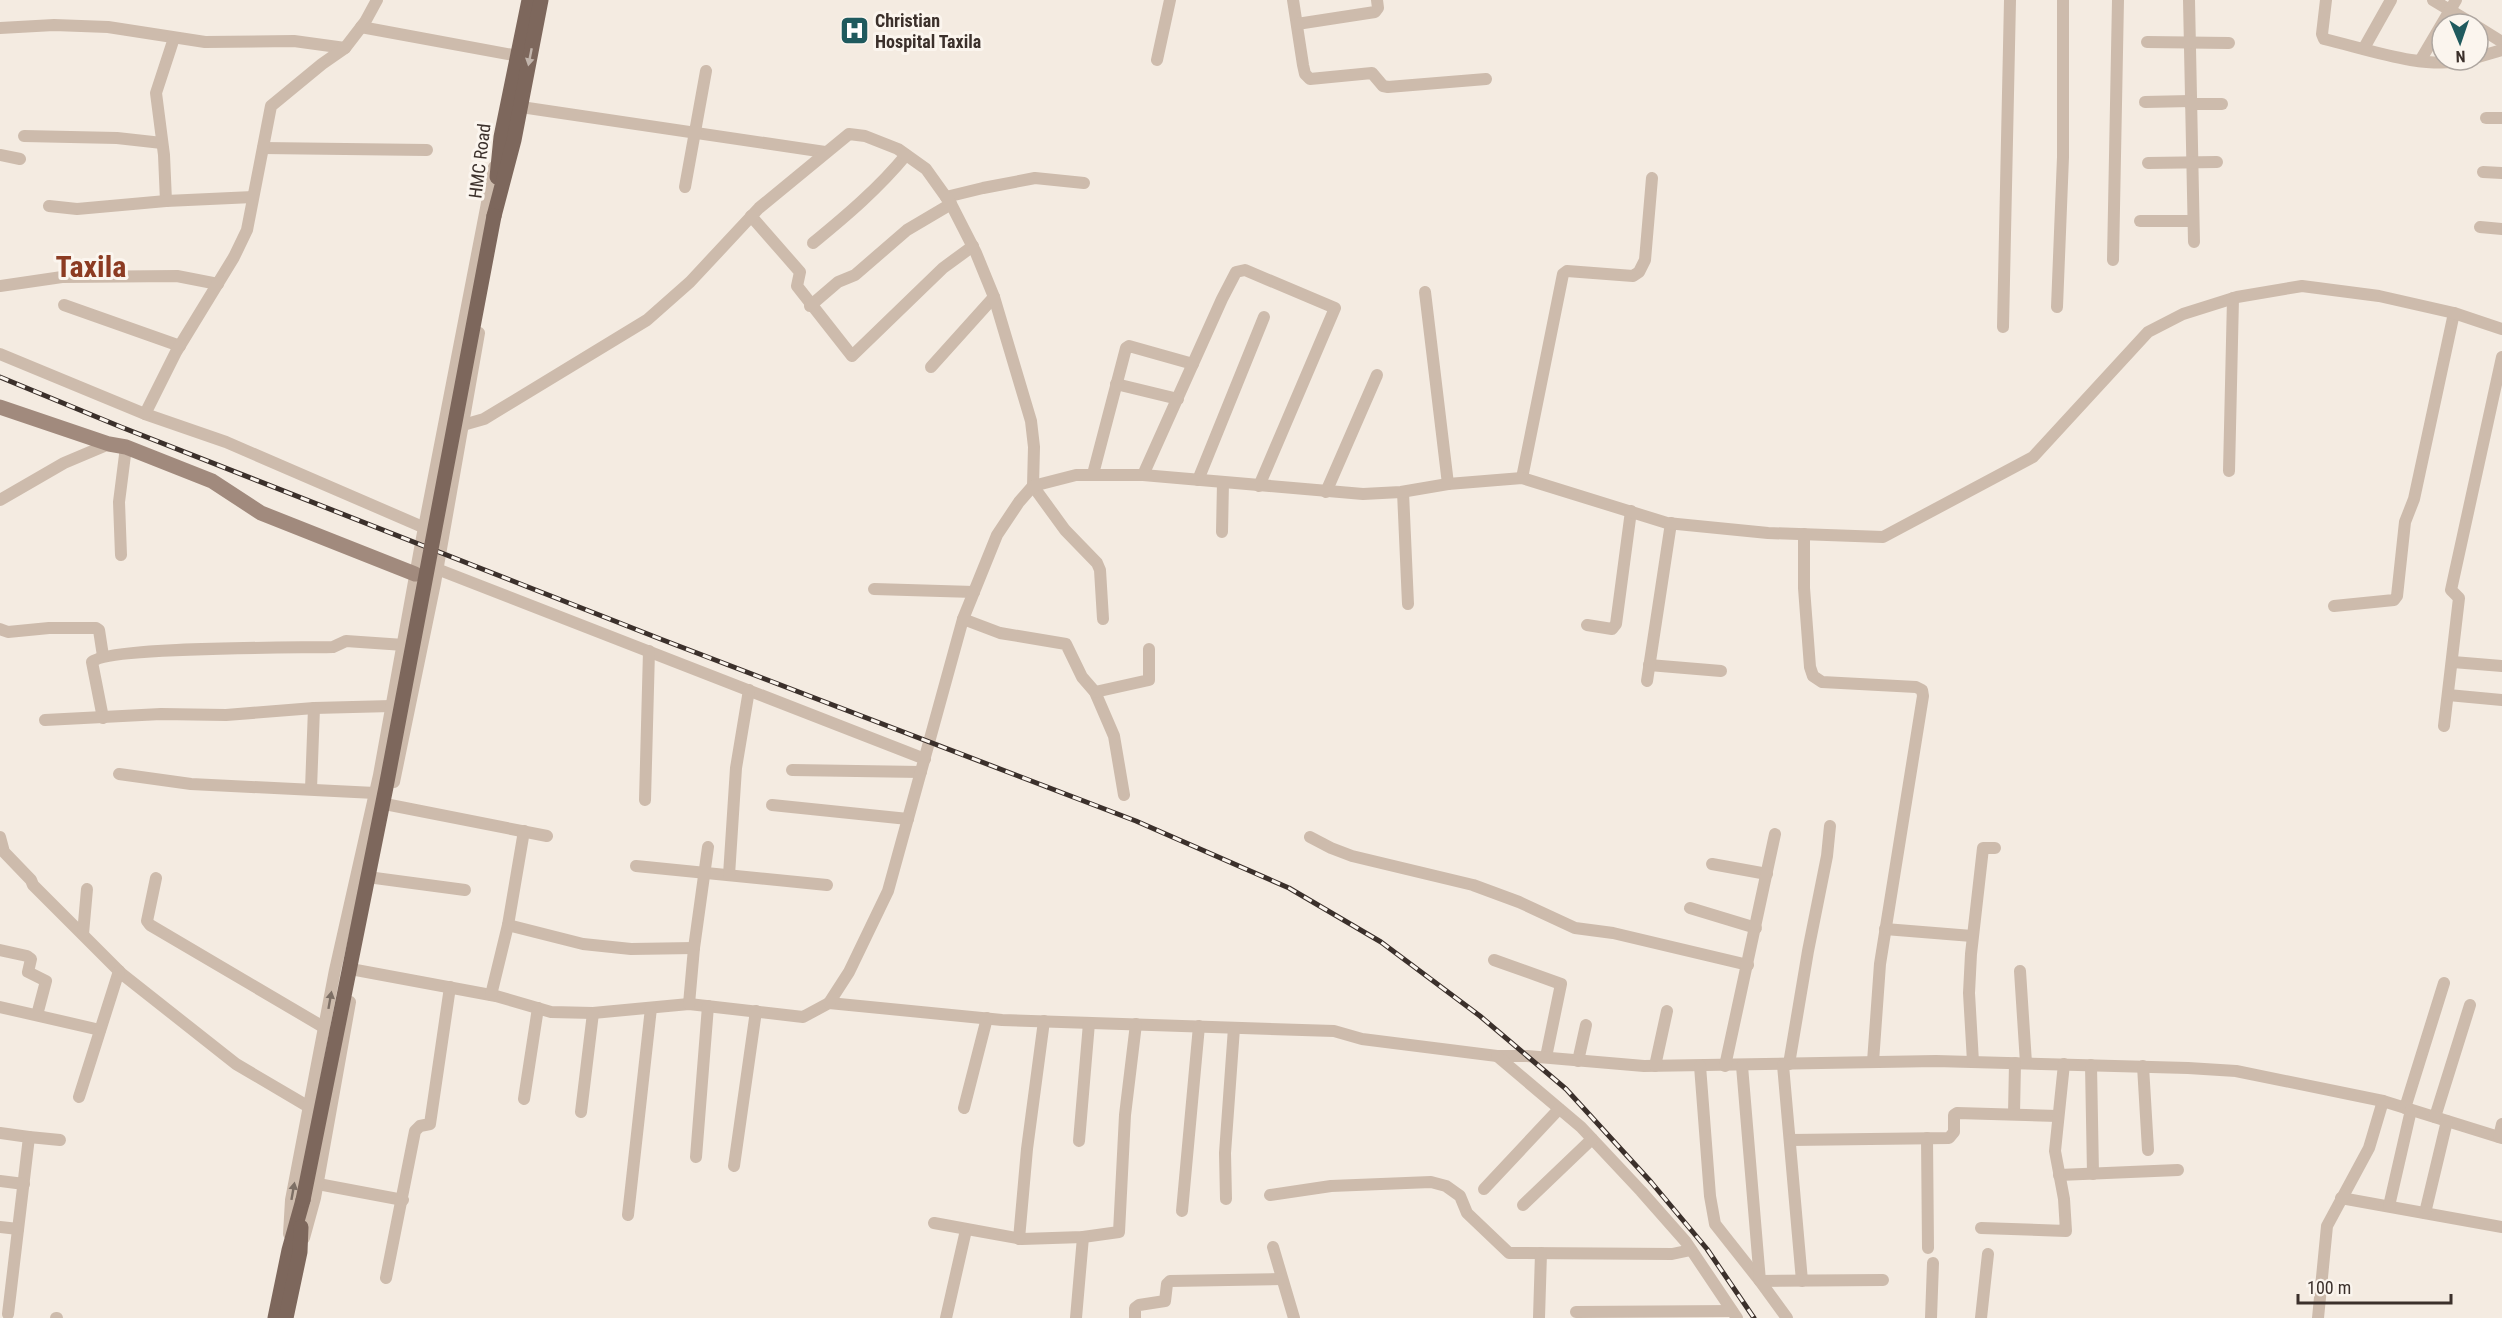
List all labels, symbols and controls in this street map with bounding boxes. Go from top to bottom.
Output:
place label: Christian Hospital Taxila [875,10,981,52]
north arrow [2430,12,2490,72]
hospital icon: Christian Hospital Taxila [838,15,870,47]
text: N [2455,47,2466,66]
one-way arrow [525,48,534,67]
street label: HMC Road [464,122,495,200]
district label: Taxila [56,249,126,284]
one-way arrow [326,990,335,1009]
one-way arrow [289,1182,298,1201]
scale bar [2298,1267,2451,1305]
text: 100 m [2307,1277,2351,1298]

